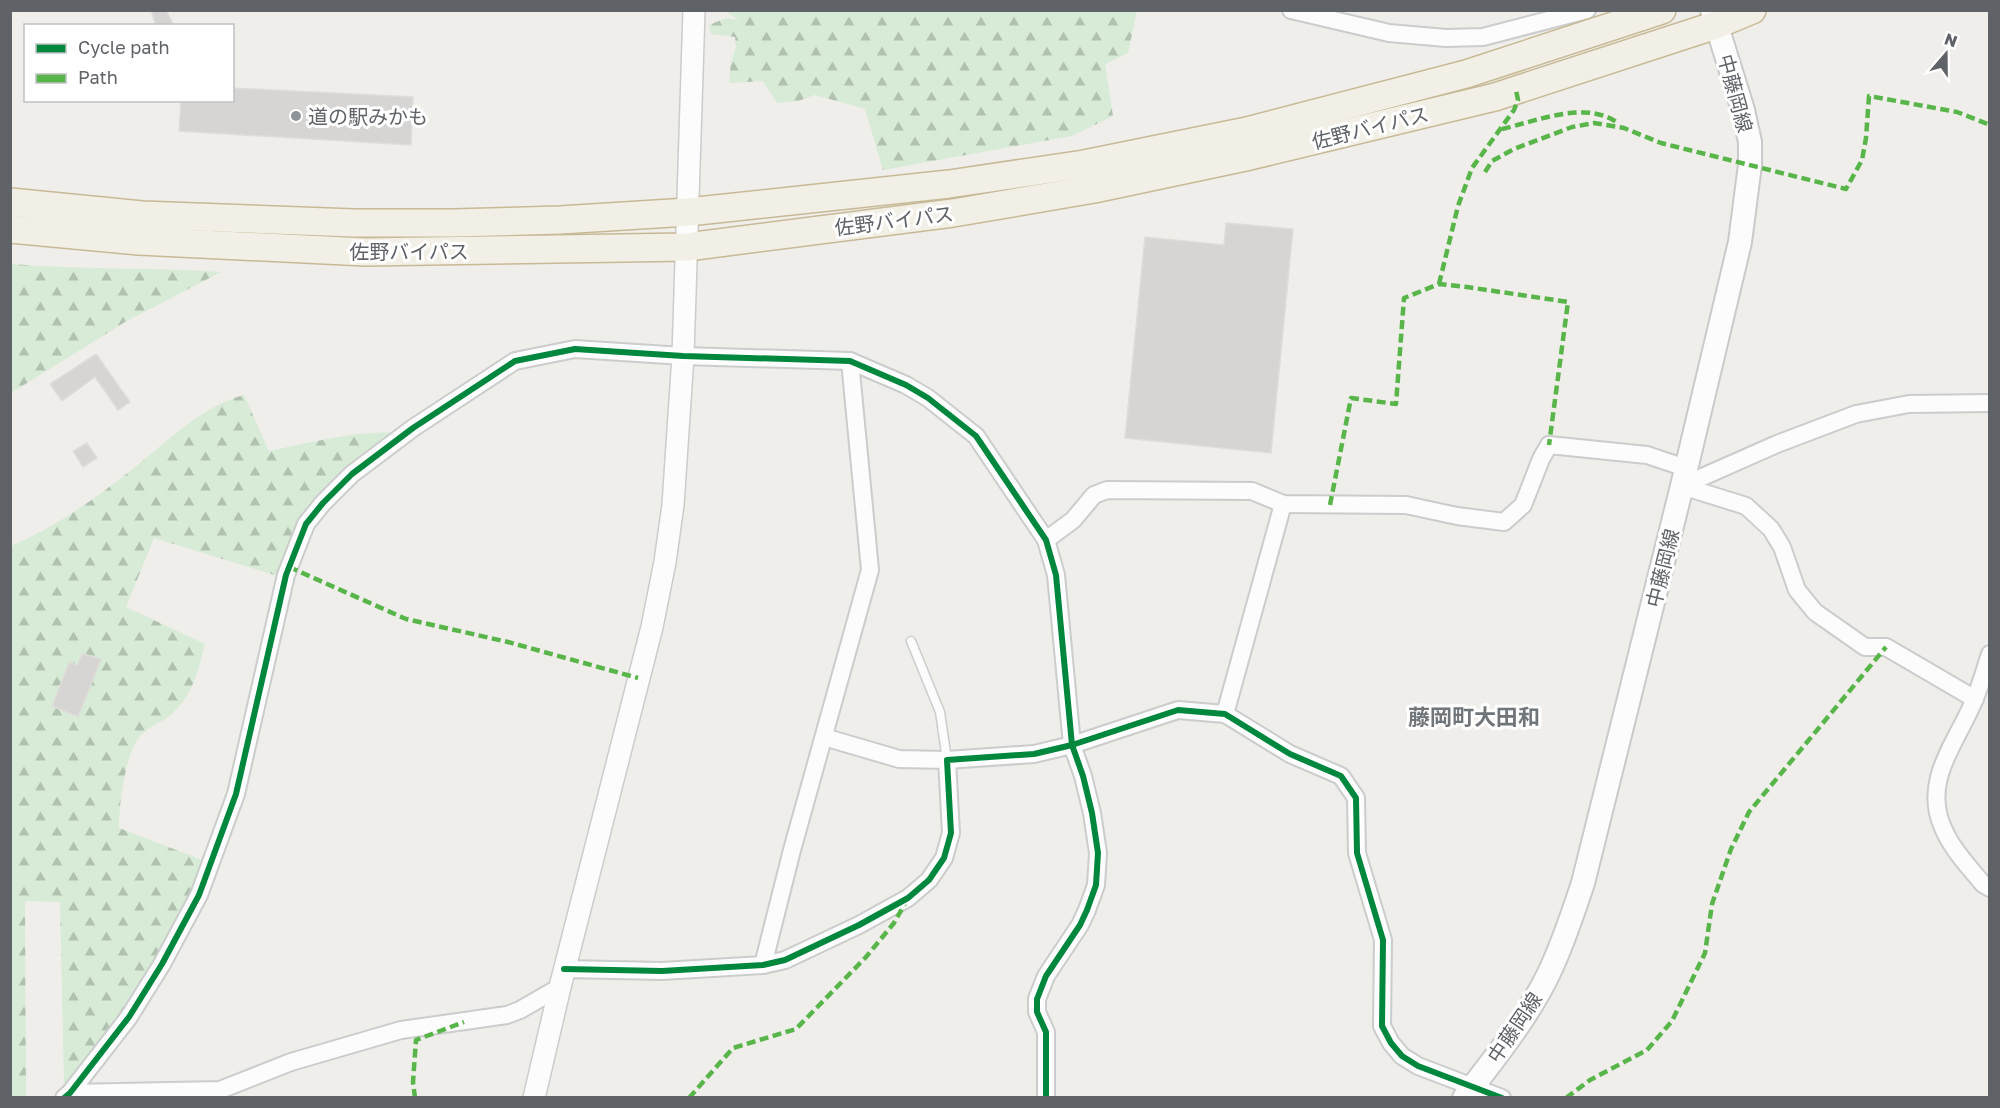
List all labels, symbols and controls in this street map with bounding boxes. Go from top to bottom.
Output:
legend [24,24,234,102]
north arrow [1916,24,1976,84]
text: N [1942,28,1960,51]
text: Cycle path [78,36,170,58]
street label: 中藤岡線 [1714,51,1758,135]
text: Path [78,66,118,88]
street label: 佐野バイパス [1309,101,1431,153]
place label: 道の駅みかも [308,104,428,128]
marker: 道の駅みかも [289,109,303,123]
street label: 佐野バイパス [833,201,955,239]
street label: 佐野バイパス [349,239,469,263]
street label: 中藤岡線 [1641,526,1683,610]
district label: 藤岡町大田和 [1408,703,1540,730]
street label: 中藤岡線 [1482,987,1546,1067]

